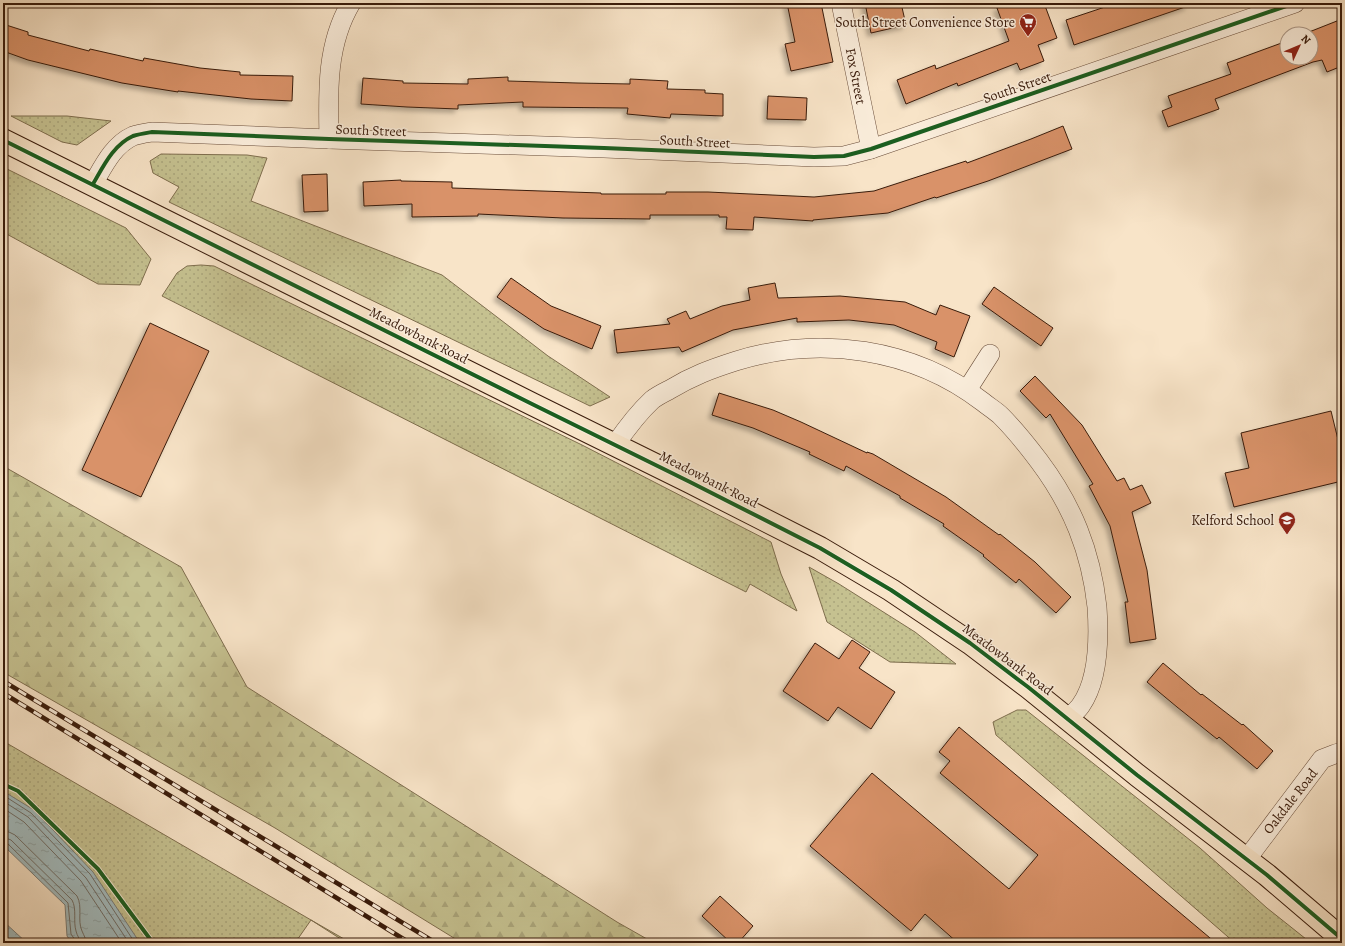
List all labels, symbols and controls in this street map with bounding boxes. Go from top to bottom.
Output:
supermarket icon: South Street Convenience Store [1018,12,1038,37]
place label: South Street Convenience Store [835,13,1015,32]
north arrow [1279,26,1319,66]
text: N [1298,31,1314,47]
street label: Fox Street [841,46,870,106]
street label: South Street [981,67,1054,108]
street label: South Street [335,120,407,141]
street label: South Street [659,130,731,153]
street label: Meadowbank Road [366,302,472,369]
street label: Meadowbank Road [656,446,762,513]
school or university icon: Kelford School [1277,510,1297,535]
place label: Kelford School [1191,511,1275,530]
street label: Meadowbank Road [959,619,1057,700]
street label: Oakdale Road [1259,764,1322,838]

